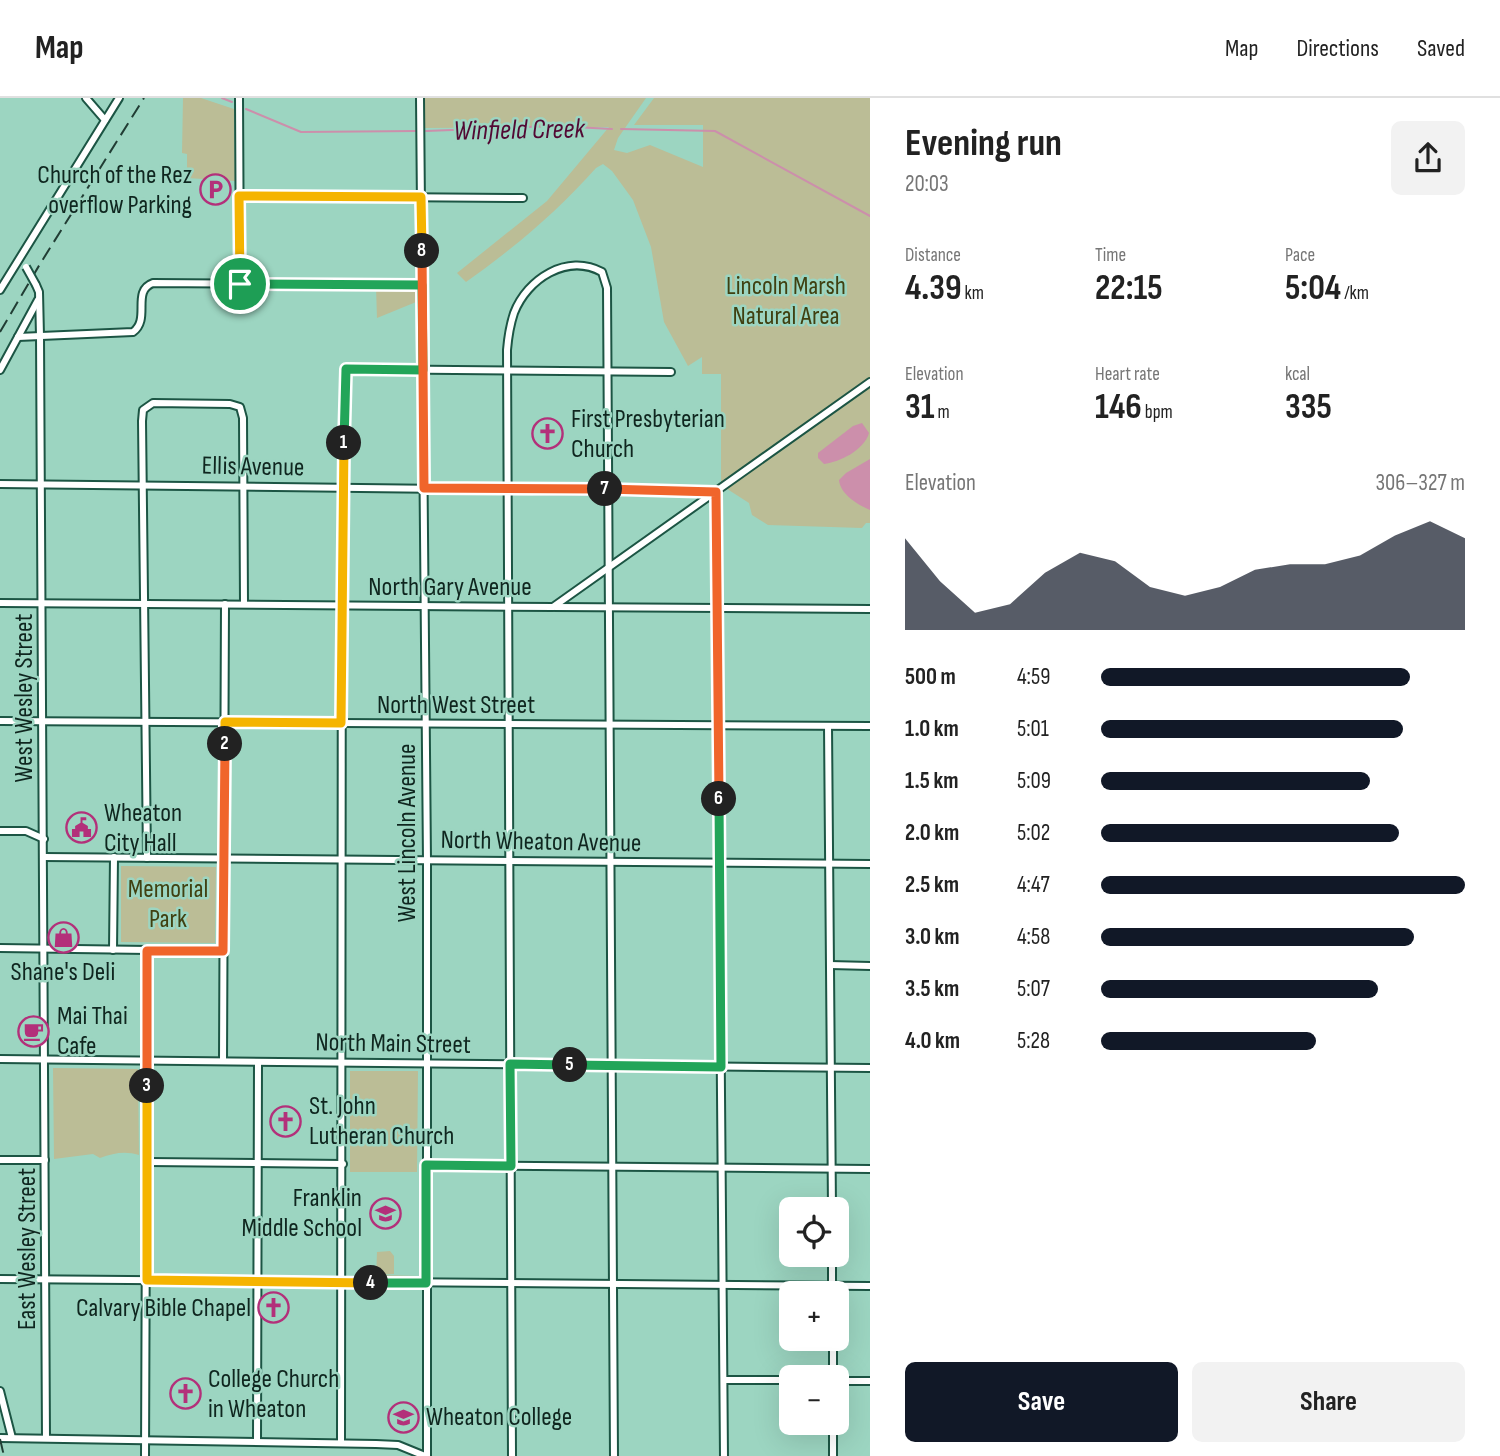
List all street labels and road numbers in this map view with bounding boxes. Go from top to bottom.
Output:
street label: Ellis Avenue [201,451,305,483]
street label: North Gary Avenue [368,572,532,603]
street label: West Wesley Street [9,614,40,782]
street label: North West Street [377,690,535,721]
street label: West Lincoln Avenue [392,744,423,922]
street label: North Wheaton Avenue [440,825,642,859]
street label: North Main Street [315,1027,471,1061]
street label: East Wesley Street [12,1168,43,1330]

